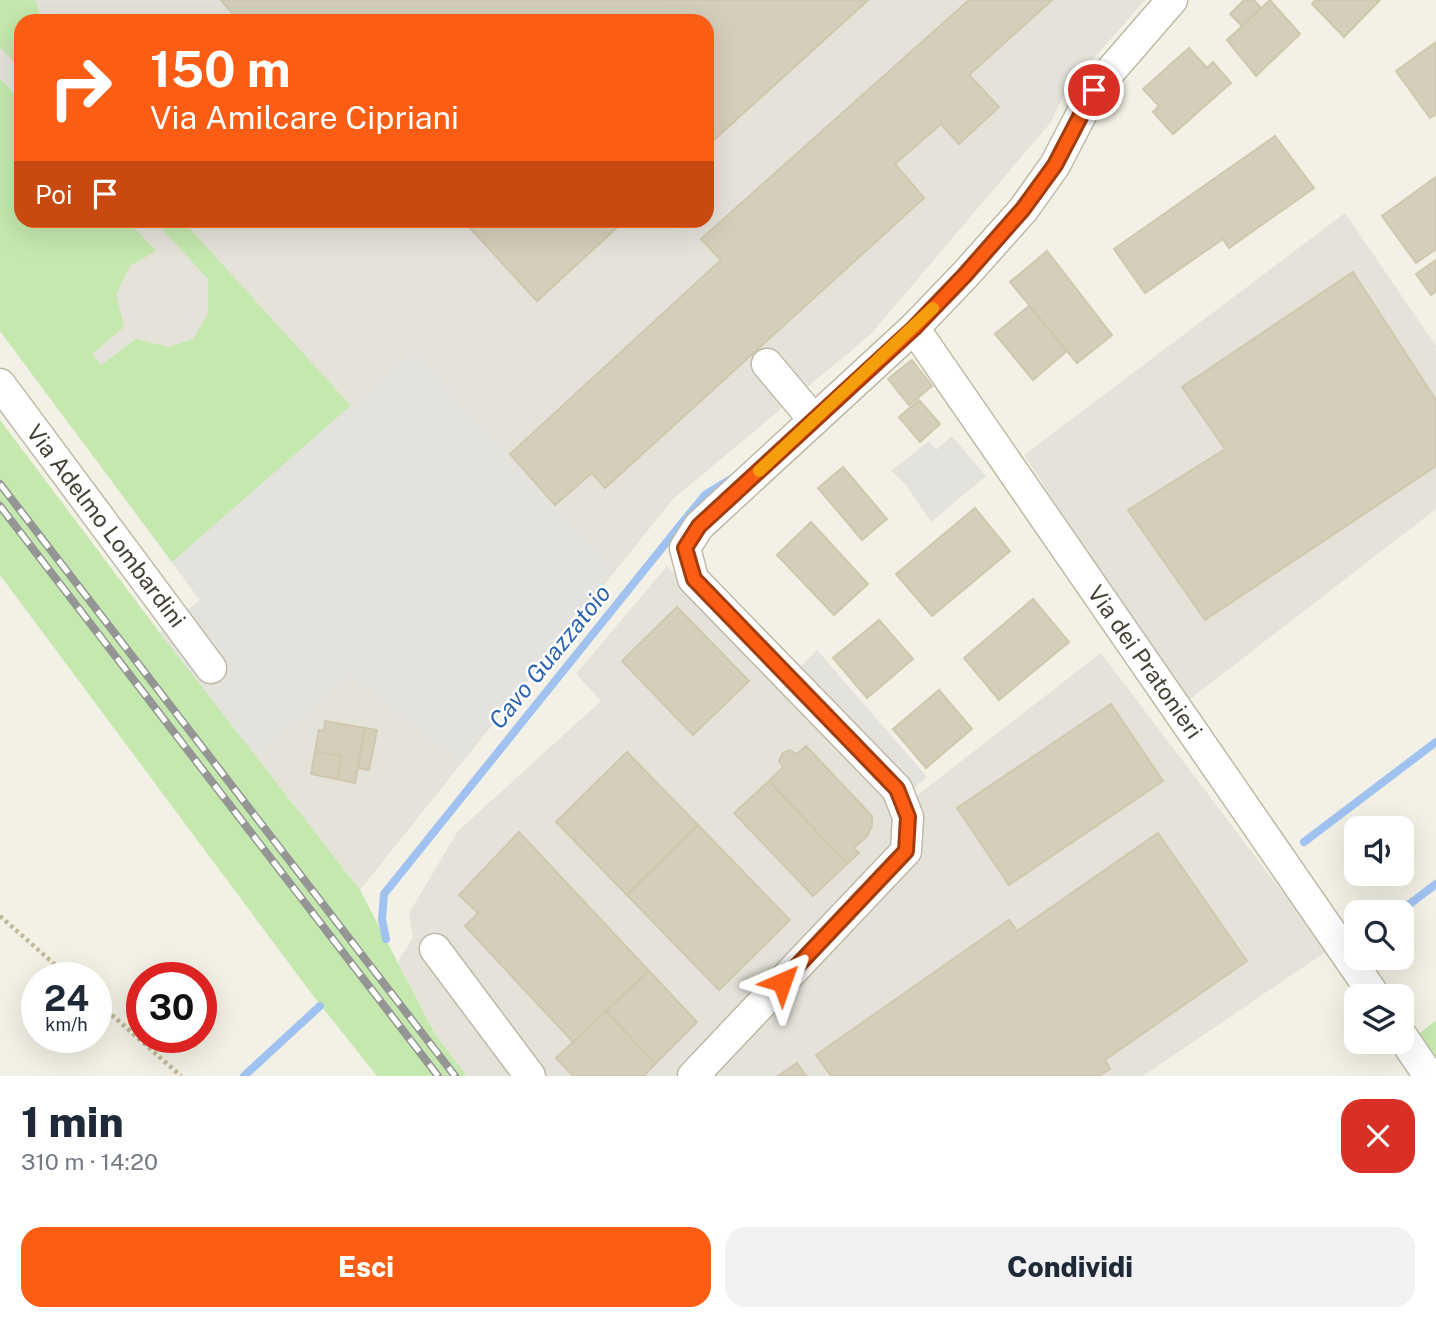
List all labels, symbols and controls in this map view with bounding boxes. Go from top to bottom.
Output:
text: 150 m [150,40,291,98]
icon: right [35,42,126,133]
pin [1064,60,1124,120]
icon: arrive [1075,71,1113,109]
text: Via Amilcare Cipriani [150,99,459,136]
icon: arrive [86,175,124,213]
text: Poi [35,179,72,210]
street label: Via Adelmo Lombardini [21,419,191,632]
water label: Cavo Guazzatoio [483,579,616,734]
street label: Via dei Pratonieri [1082,580,1208,744]
map controls [1344,816,1414,1054]
button: sound [1344,816,1414,886]
button: search [1344,900,1414,970]
position arrow [745,945,819,1019]
speed limit sign: 30 [126,962,217,1053]
text: 24 [44,978,89,1019]
button: layers [1344,984,1414,1054]
text: km/h [45,1014,88,1035]
text: 1 min [21,1097,124,1146]
button: close [1341,1099,1415,1173]
text: 310 m · 14:20 [21,1148,158,1175]
button: Esci [21,1227,711,1307]
button: Condividi [725,1227,1415,1307]

